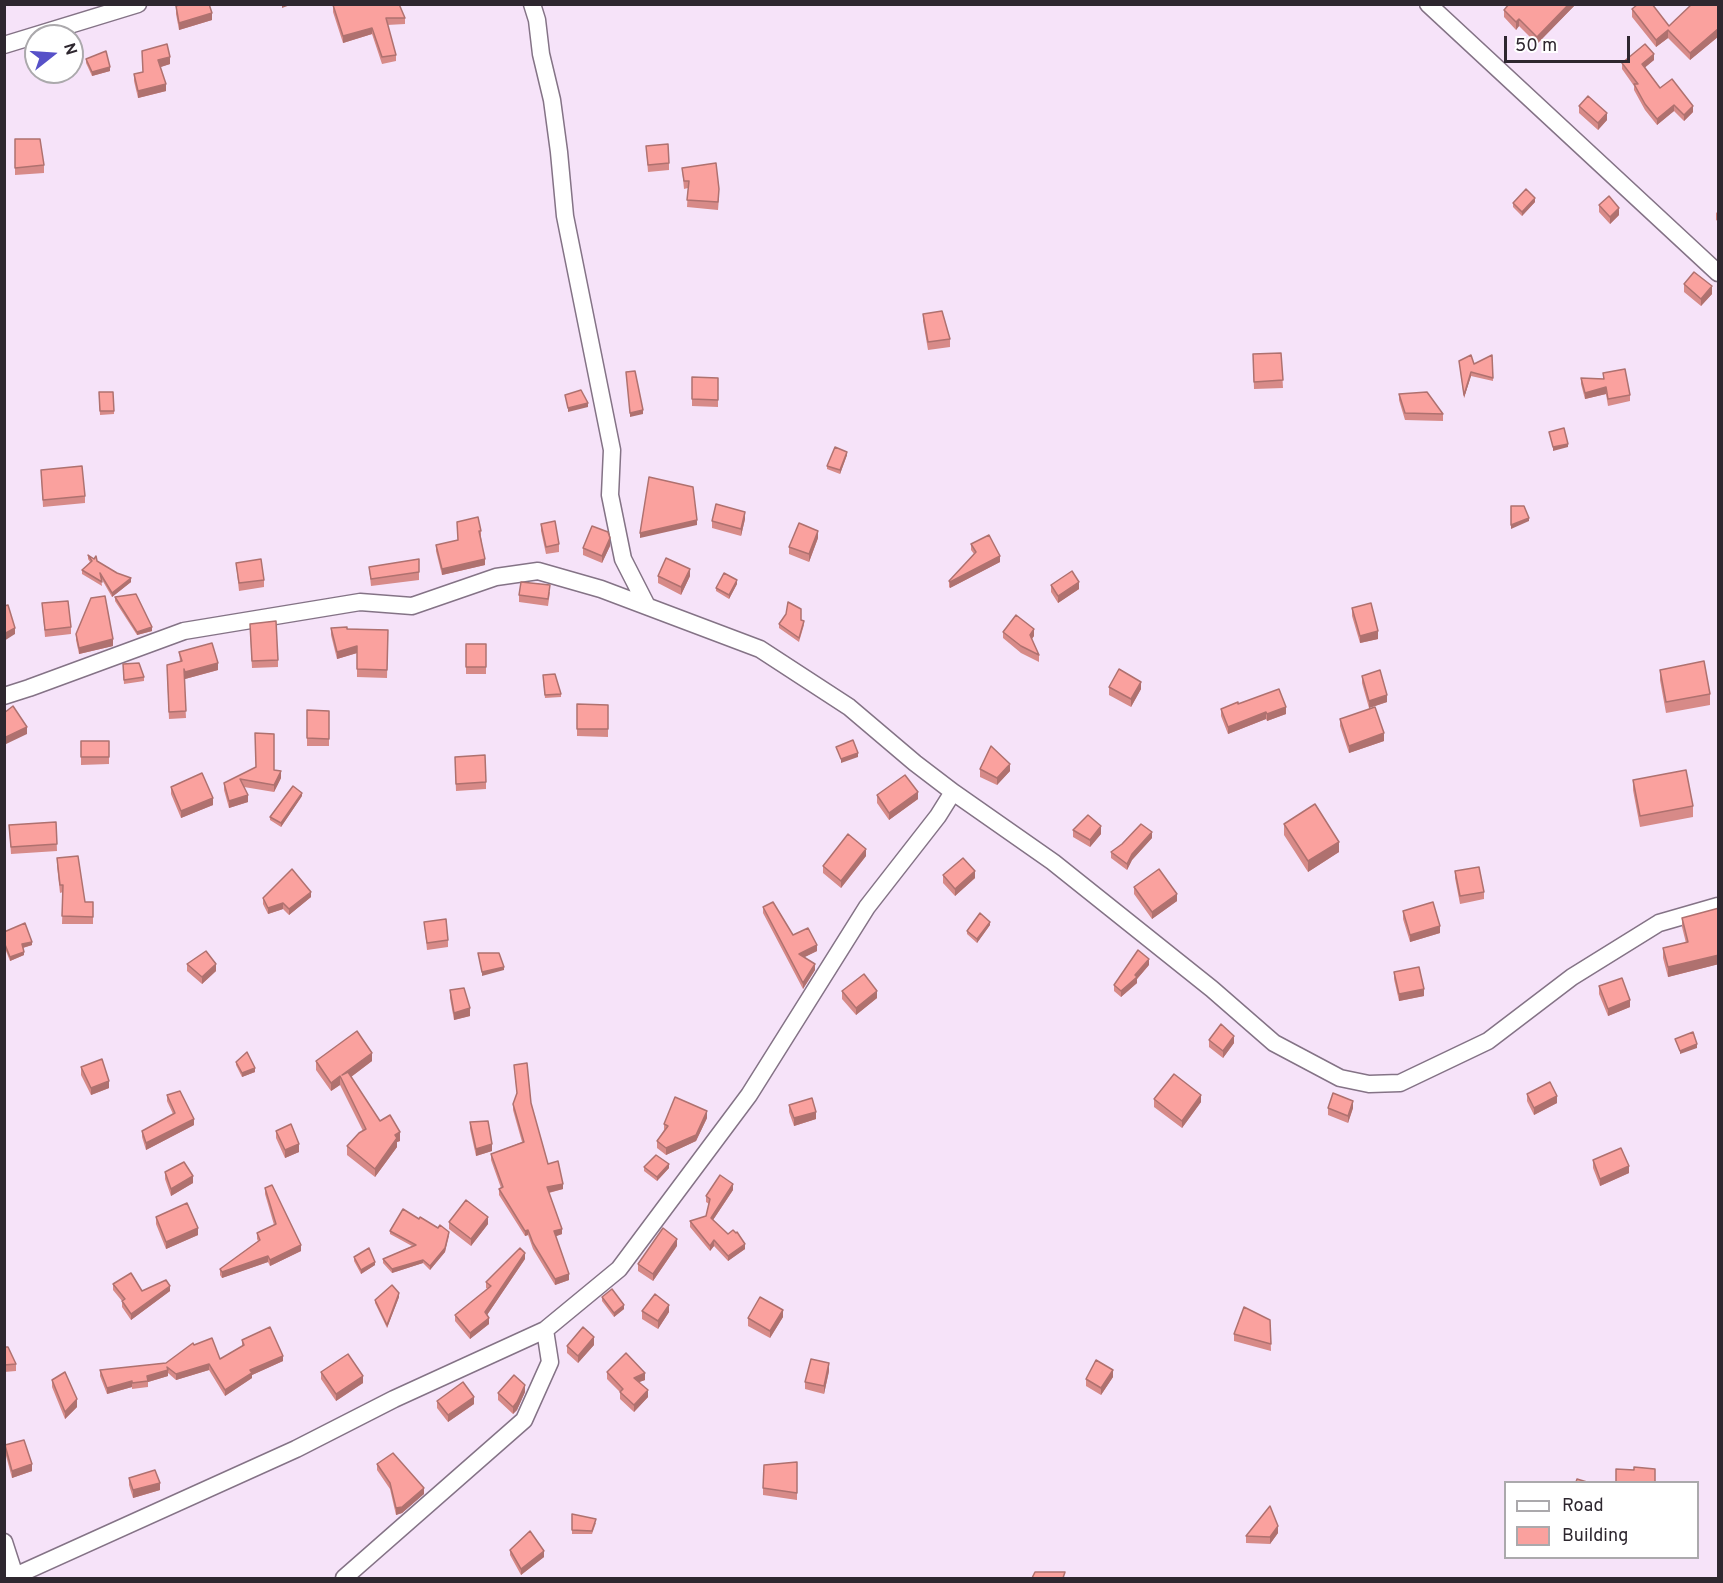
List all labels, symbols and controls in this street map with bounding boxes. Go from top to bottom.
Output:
north arrow [24,24,84,84]
scale bar [1507,24,1633,62]
text: 50 m [1515,35,1557,58]
text: N [58,41,81,58]
legend [1504,1481,1699,1559]
text: Road [1562,1495,1604,1518]
text: Building [1562,1525,1628,1548]

